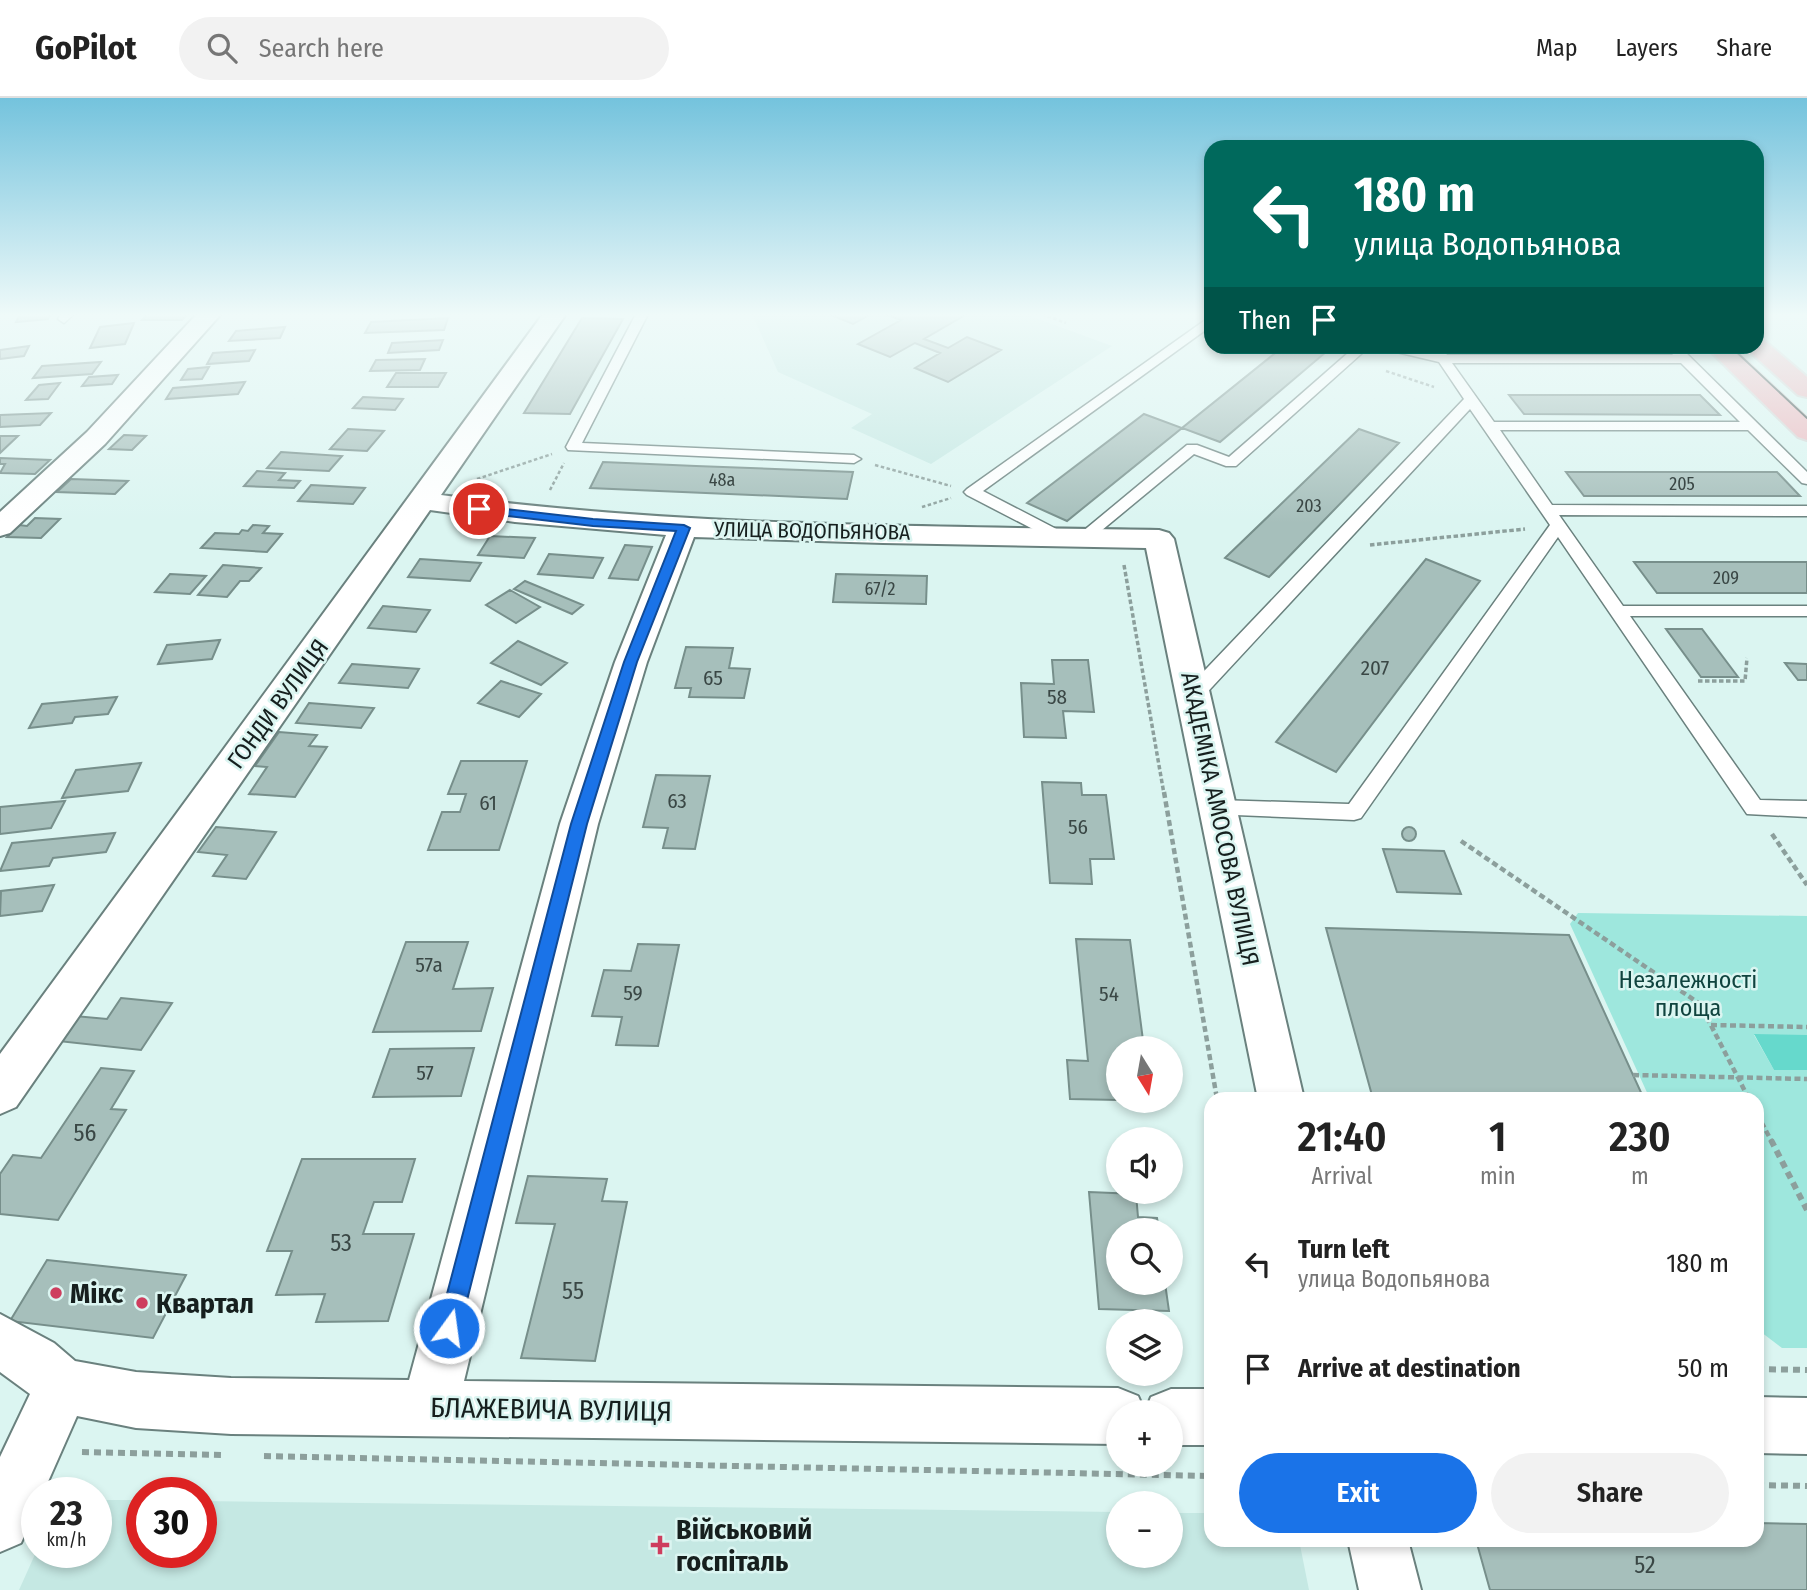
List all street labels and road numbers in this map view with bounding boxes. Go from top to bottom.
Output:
street label: УЛИЦА ВОДОПЬЯНОВА [713,516,910,546]
street label: ГОНДИ ВУЛИЦЯ [222,634,334,774]
street label: АКАДЕМІКА АМОСОВА ВУЛИЦЯ [1175,670,1265,968]
street label: БЛАЖЕВИЧА ВУЛИЦЯ [430,1391,672,1428]

